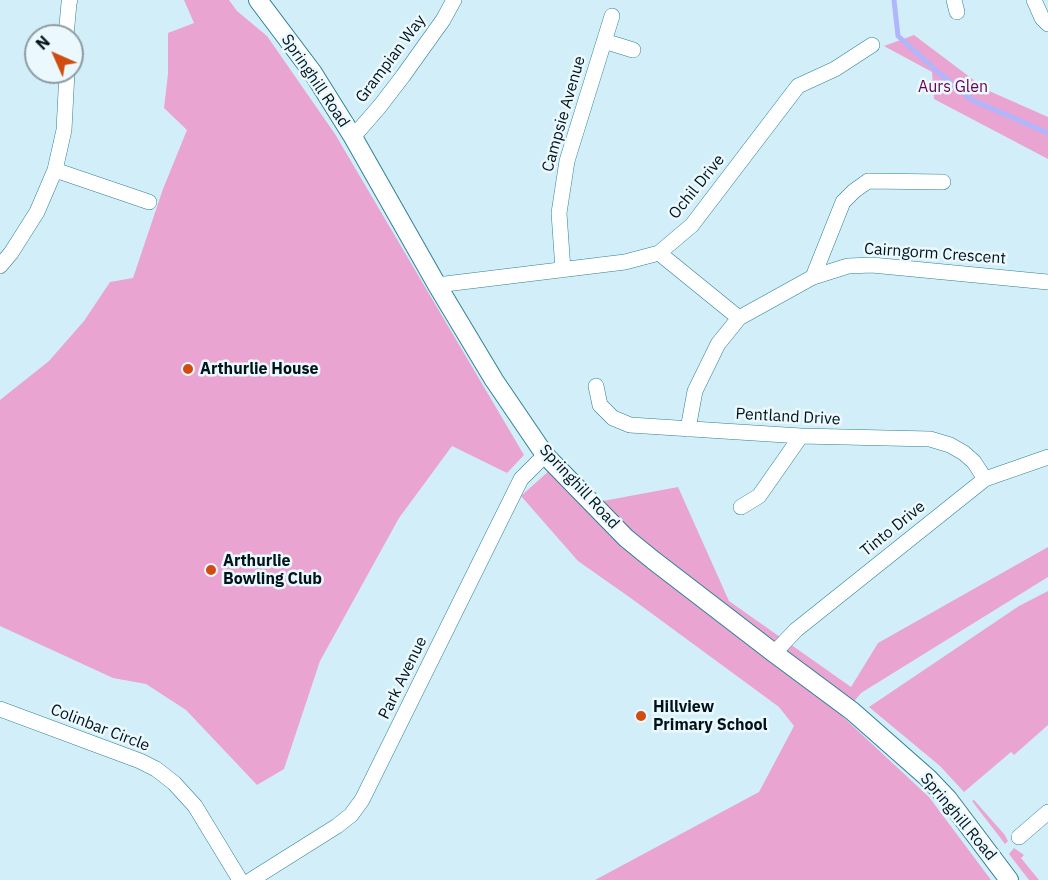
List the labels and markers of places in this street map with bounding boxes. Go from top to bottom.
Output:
place label: Arthurlie House [200,359,319,379]
marker: Arthurlie House [181,362,195,376]
place label: Arthurlie Bowling Club [223,551,322,589]
marker: Arthurlie Bowling Club [204,563,218,577]
place label: Hillview Primary School [653,697,767,735]
marker: Hillview Primary School [634,709,648,723]

